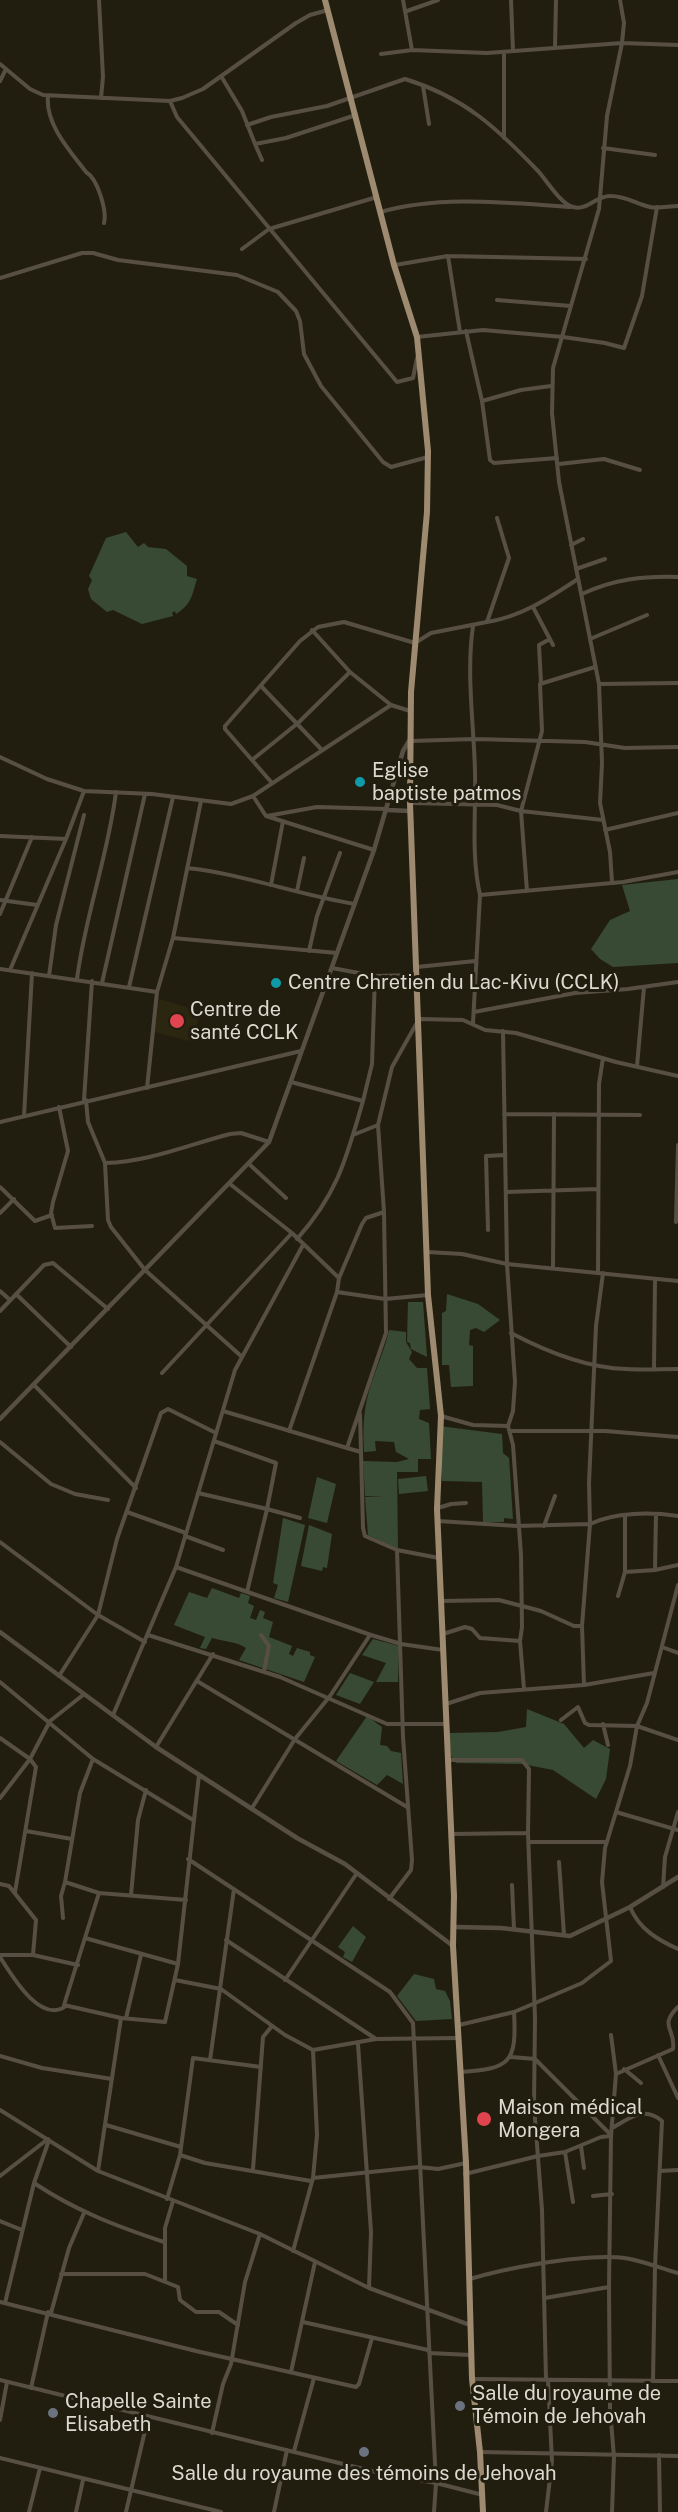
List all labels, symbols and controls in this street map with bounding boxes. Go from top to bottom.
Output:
place label: Eglise baptiste patmos [372,759,521,806]
marker: Eglise baptiste patmos [353,775,367,789]
place label: Centre Chretien du Lac-Kivu (CCLK) [288,971,620,995]
marker: Centre Chretien du Lac-Kivu (CCLK) [269,976,283,990]
place label: Centre de santé CCLK [190,998,299,1045]
marker: Centre de santé CCLK [168,1012,186,1030]
place label: Maison médical Mongera [498,2096,643,2143]
marker: Maison médical Mongera [475,2110,493,2128]
place label: Salle du royaume de Témoin de Jehovah [472,2382,661,2429]
place label: Chapelle Sainte Elisabeth [65,2390,211,2437]
marker: Salle du royaume de Témoin de Jehovah [453,2399,467,2413]
marker: Chapelle Sainte Elisabeth [46,2406,60,2420]
marker: Salle du royaume des témoins de Jehovah [357,2445,371,2459]
place label: Salle du royaume des témoins de Jehovah [171,2462,557,2486]

